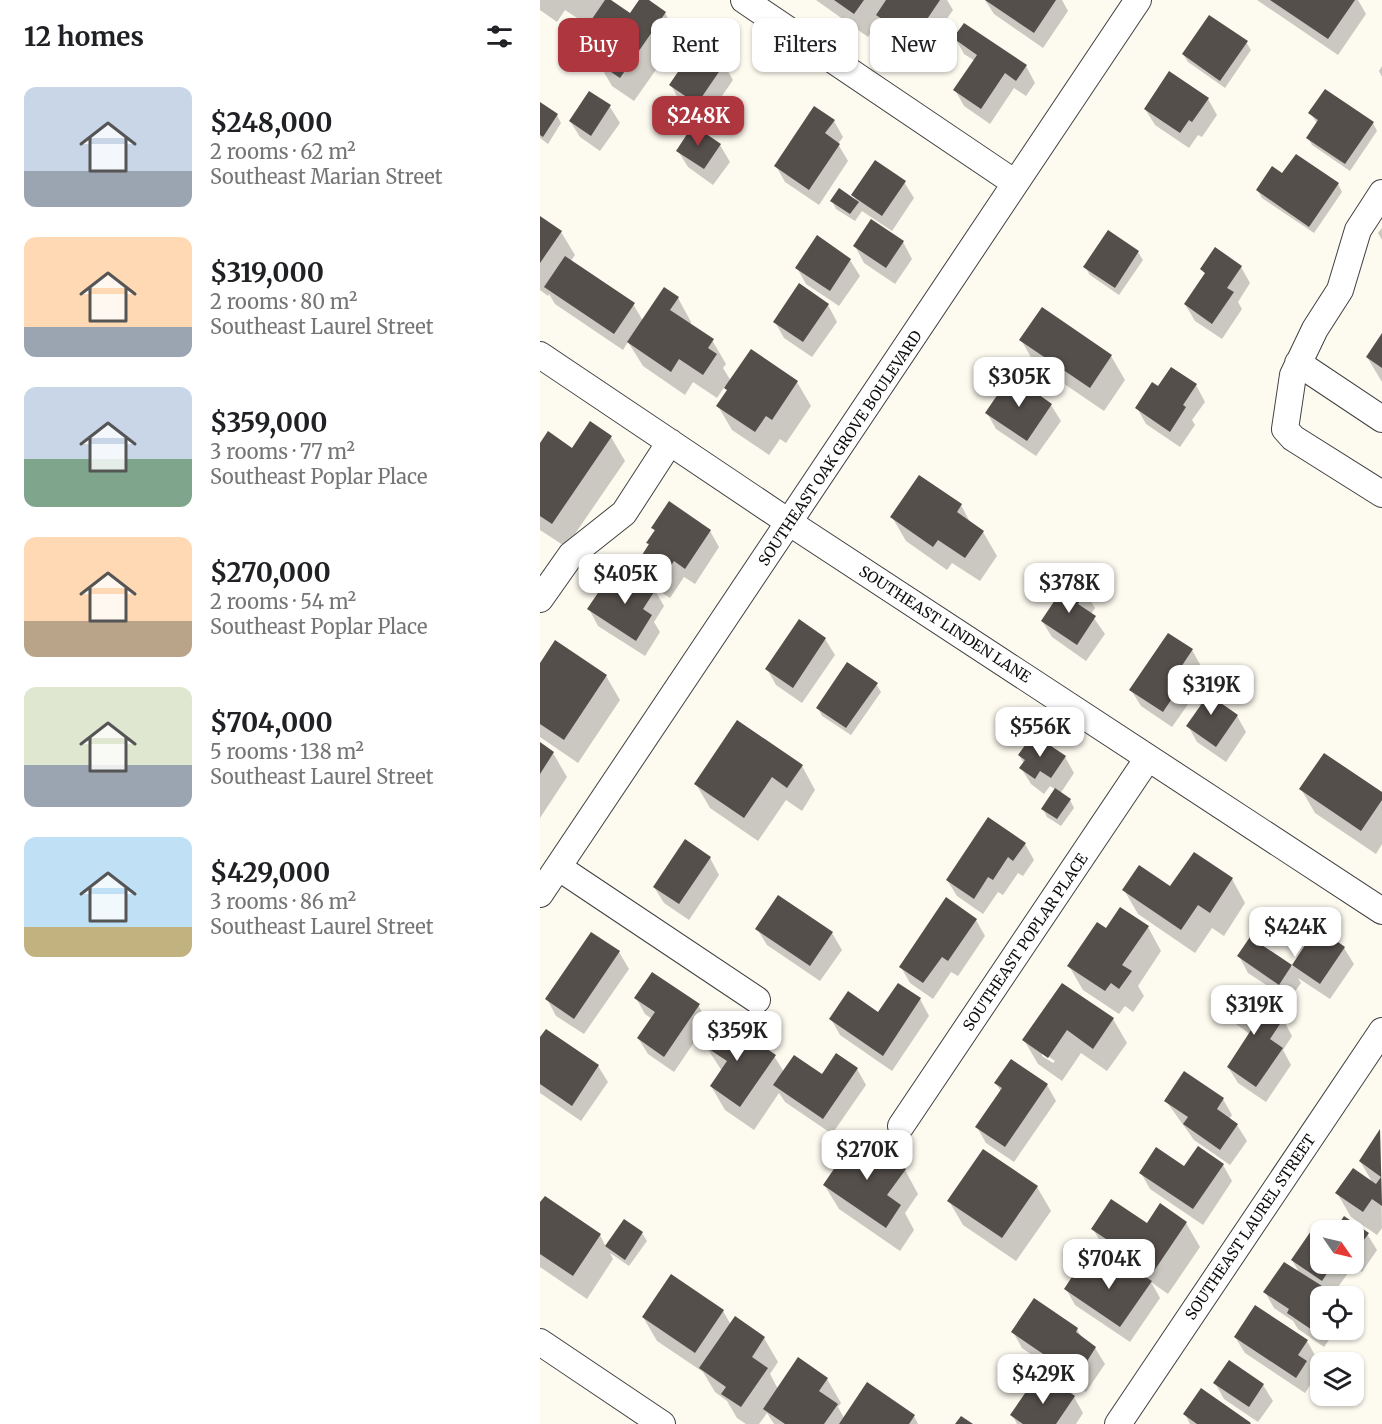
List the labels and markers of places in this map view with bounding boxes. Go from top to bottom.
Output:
pin: $248K [656,96,740,147]
pin: $305K [977,357,1061,408]
pin: $405K [583,554,667,605]
pin: $378K [1027,563,1111,614]
pin: $319K [1169,665,1253,716]
pin: $556K [998,707,1082,758]
pin: $424K [1253,907,1337,958]
pin: $319K [1212,985,1296,1036]
pin: $359K [695,1011,779,1062]
pin: $270K [825,1130,909,1181]
pin: $704K [1067,1239,1151,1290]
pin: $429K [1001,1354,1085,1405]

